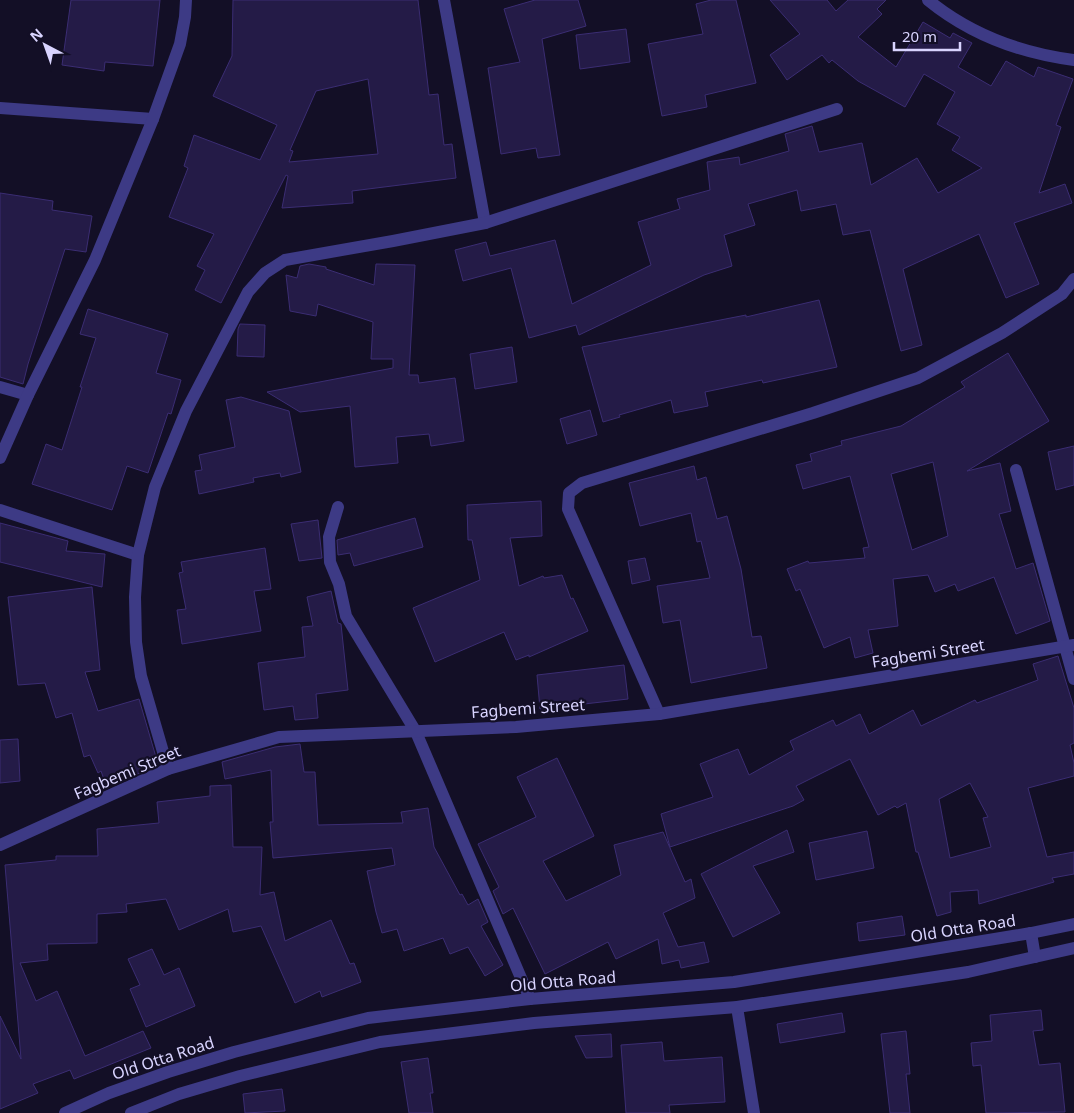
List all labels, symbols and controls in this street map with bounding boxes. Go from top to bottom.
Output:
north arrow [20,20,70,70]
scale bar [894,20,960,52]
text: N [26,24,47,46]
text: 20 m [902,26,937,46]
street label: Fagbemi Street [870,633,986,673]
street label: Fagbemi Street [470,693,586,723]
street label: Fagbemi Street [70,740,184,804]
street label: Old Otta Road [909,909,1017,947]
street label: Old Otta Road [509,965,617,997]
street label: Old Otta Road [109,1031,217,1085]

